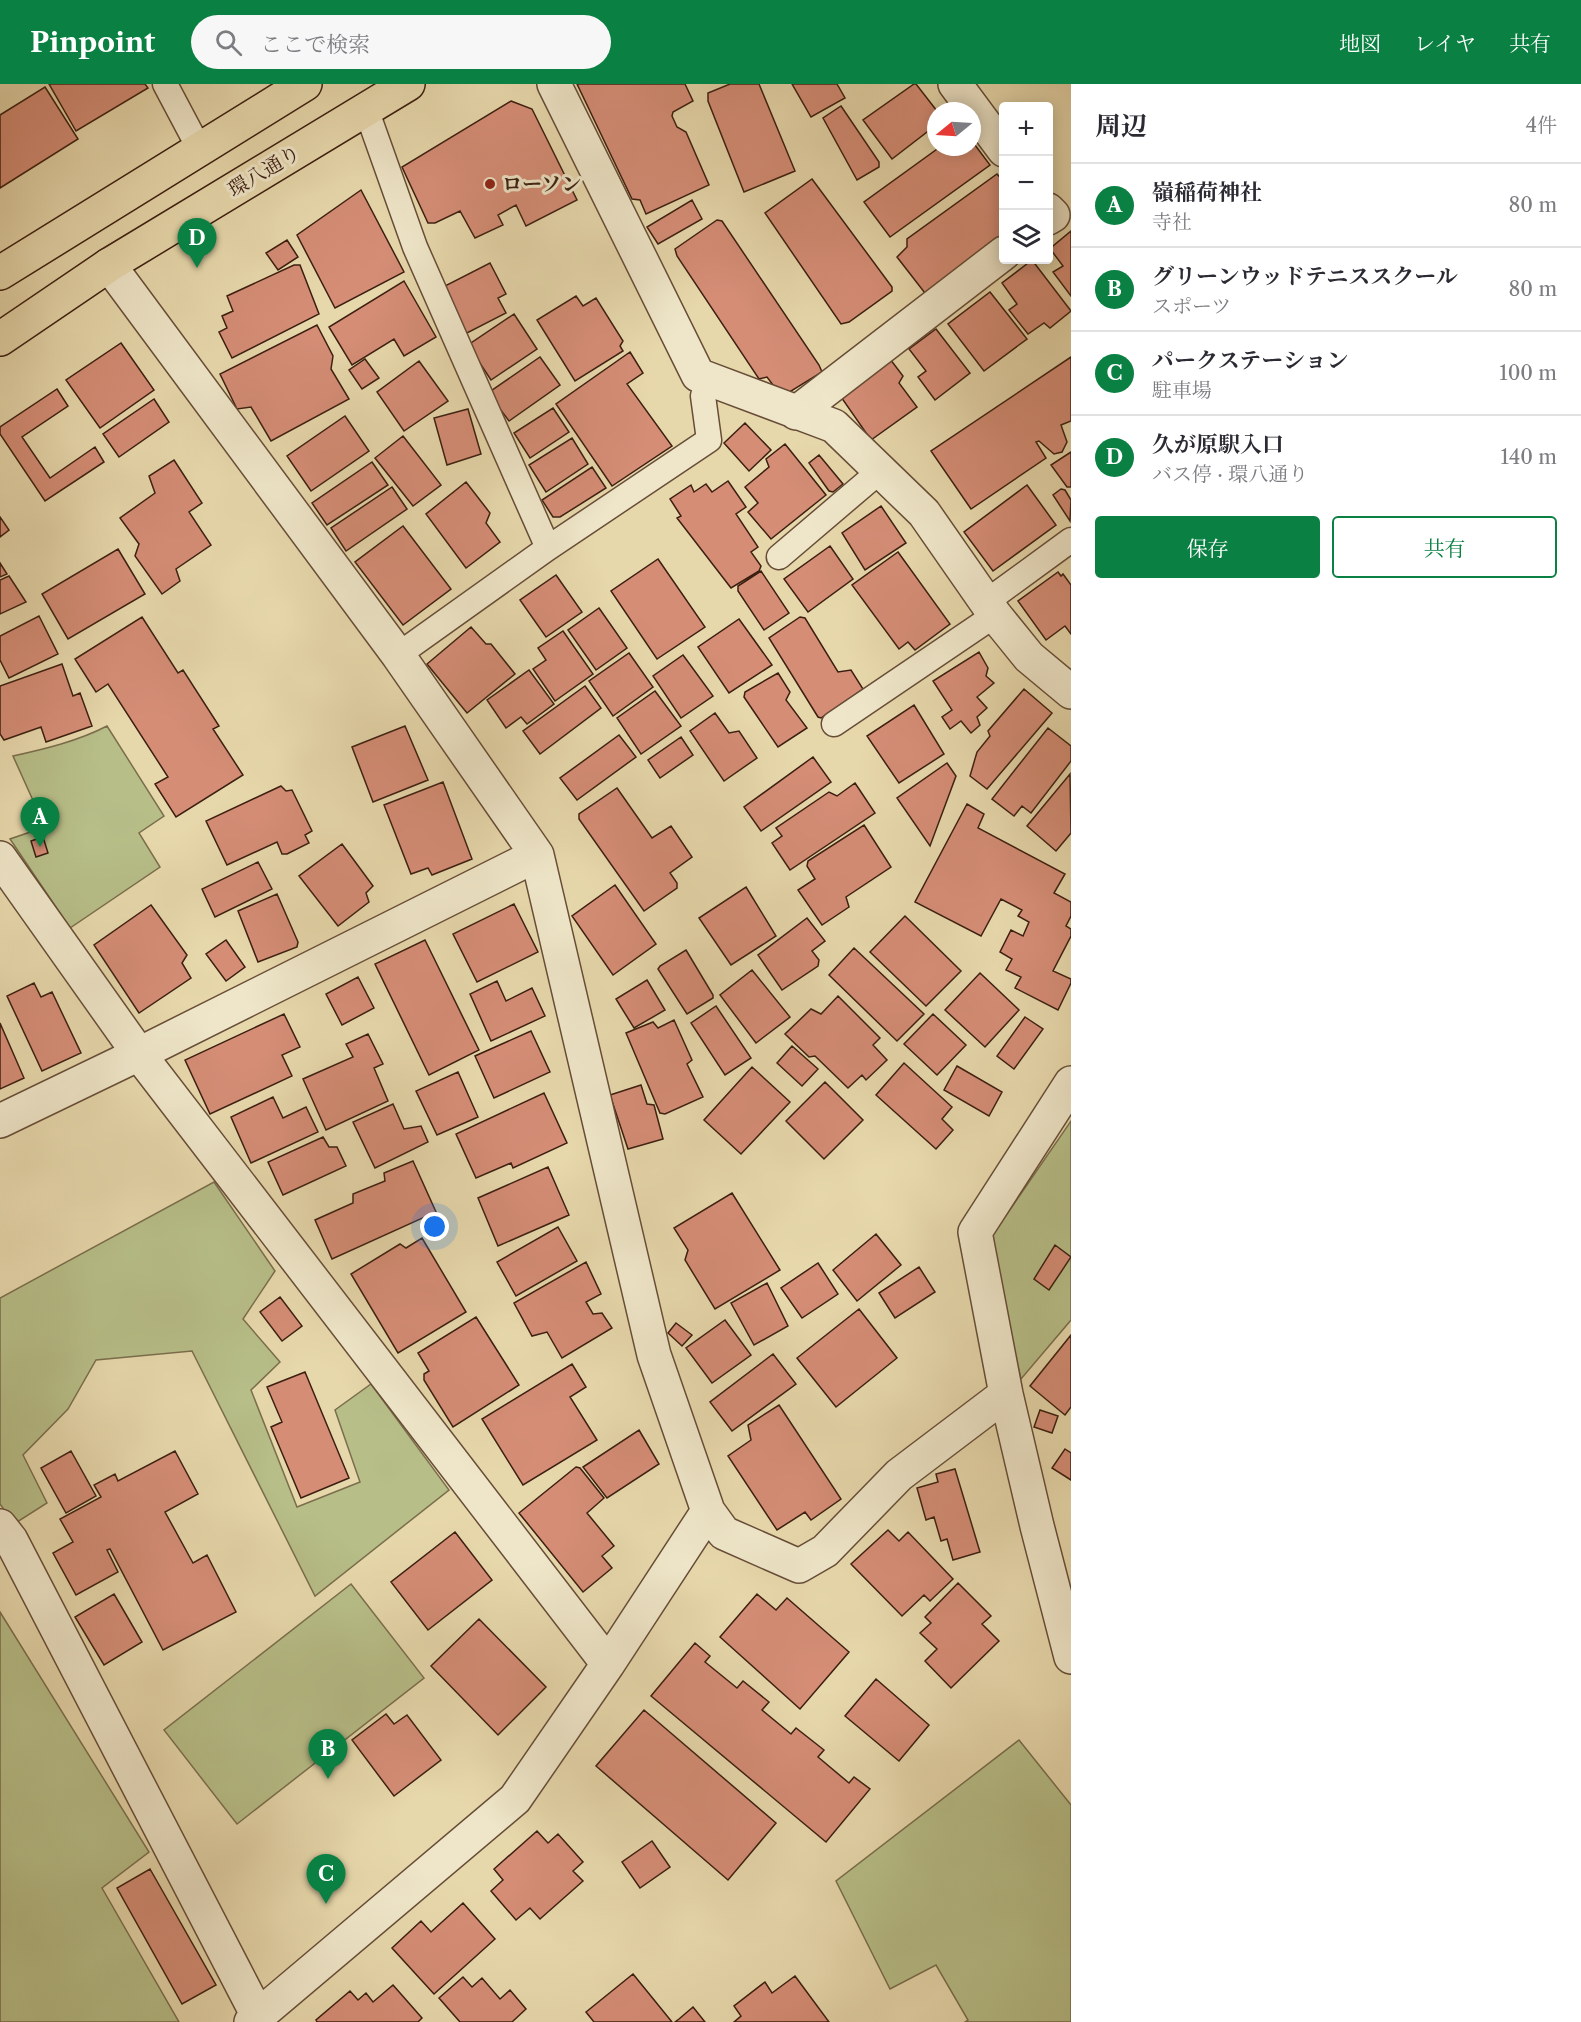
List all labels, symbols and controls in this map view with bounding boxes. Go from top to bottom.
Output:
search box [191,15,611,69]
text: Pinpoint [30,25,155,59]
icon: search [212,26,245,59]
text: ここで検索 [260,31,370,58]
text: 地図 [1339,31,1381,56]
text: レイヤ [1414,31,1476,56]
text: 共有 [1509,31,1551,56]
north arrow [927,102,981,156]
map controls [999,102,1053,264]
button: + [999,102,1053,156]
text: 周辺 [1095,110,1147,142]
text: 4件 [1525,113,1557,137]
street label: 環八通り [224,140,304,202]
button: − [999,156,1053,210]
place label: ローソン [502,172,581,196]
marker: ローソン [483,177,497,191]
text: 嶺稲荷神社 [1152,179,1262,206]
text: A [1107,193,1122,217]
text: 80 m [1509,193,1557,217]
button: layers [999,210,1053,264]
text: 寺社 [1152,210,1192,234]
pin: D [178,218,216,268]
text: グリーンウッドテニススクール [1152,263,1458,290]
text: B [1107,277,1122,301]
text: 80 m [1509,277,1557,301]
text: スポーツ [1152,294,1231,318]
text: パークステーション [1152,347,1348,374]
text: C [1106,361,1123,385]
text: 100 m [1499,361,1557,385]
text: 駐車場 [1152,378,1212,402]
text: 久が原駅入口 [1152,431,1284,458]
text: D [1106,445,1123,469]
text: 140 m [1500,445,1557,469]
text: バス停 · 環八通り [1152,462,1308,486]
button: 保存 [1095,516,1320,578]
button: 共有 [1332,516,1557,578]
pin: A [20,798,60,847]
your location [420,1212,449,1241]
pin: B [308,1730,348,1779]
pin: C [306,1854,346,1904]

